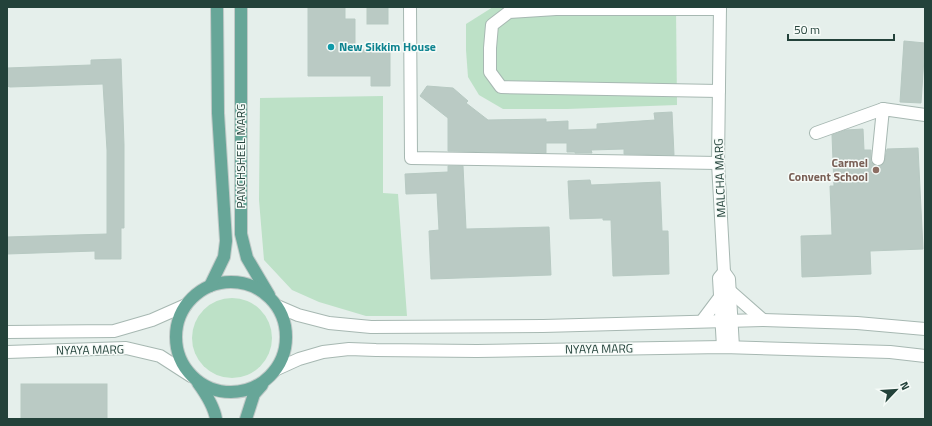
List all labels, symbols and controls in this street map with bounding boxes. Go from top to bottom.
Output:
scale bar [788,16,894,42]
text: 50 m [794,20,820,39]
place label: New Sikkim House [339,37,436,56]
marker: New Sikkim House [326,42,336,52]
street label: PANCHSHEEL MARG [231,104,250,208]
street label: MALCHA MARG [709,138,730,218]
place label: Carmel Convent School [788,153,868,186]
marker: Carmel Convent School [871,165,881,175]
street label: NYAYA MARG [565,338,633,359]
street label: NYAYA MARG [56,339,124,360]
north arrow [876,370,916,410]
text: N [896,379,914,393]

